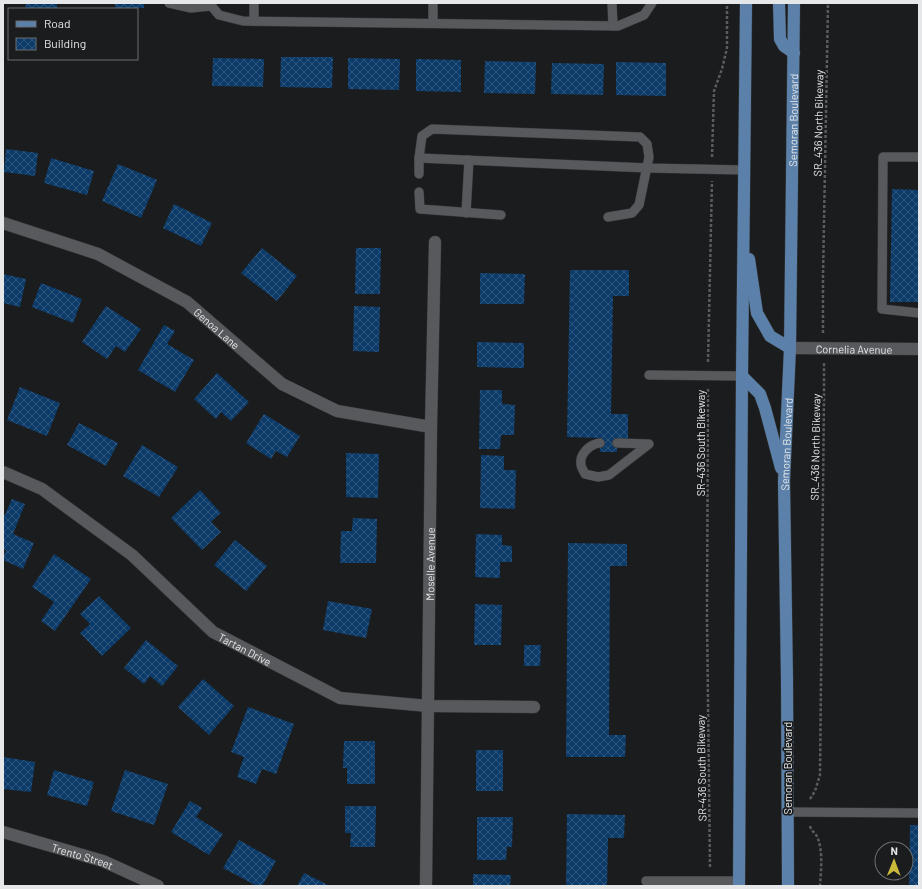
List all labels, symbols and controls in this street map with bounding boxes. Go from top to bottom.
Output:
legend [8,8,138,60]
text: Road [44,16,71,30]
text: Building [44,36,86,50]
street label: SR_436 North Bikeway [811,69,825,177]
street label: Semoran Boulevard [786,74,800,167]
street label: Genoa Lane [192,305,243,351]
street label: Cornelia Avenue [816,342,892,355]
street label: SR-436 South Bikeway [694,390,707,496]
street label: SR_436 North Bikeway [808,393,822,501]
street label: Semoran Boulevard [777,397,794,491]
street label: Moselle Avenue [423,527,436,601]
street label: Tartan Drive [216,629,274,668]
street label: SR-436 South Bikeway [694,715,708,821]
street label: Semoran Boulevard [781,722,794,814]
street label: Trento Street [50,840,115,871]
north arrow [874,841,914,881]
text: N [890,844,898,857]

